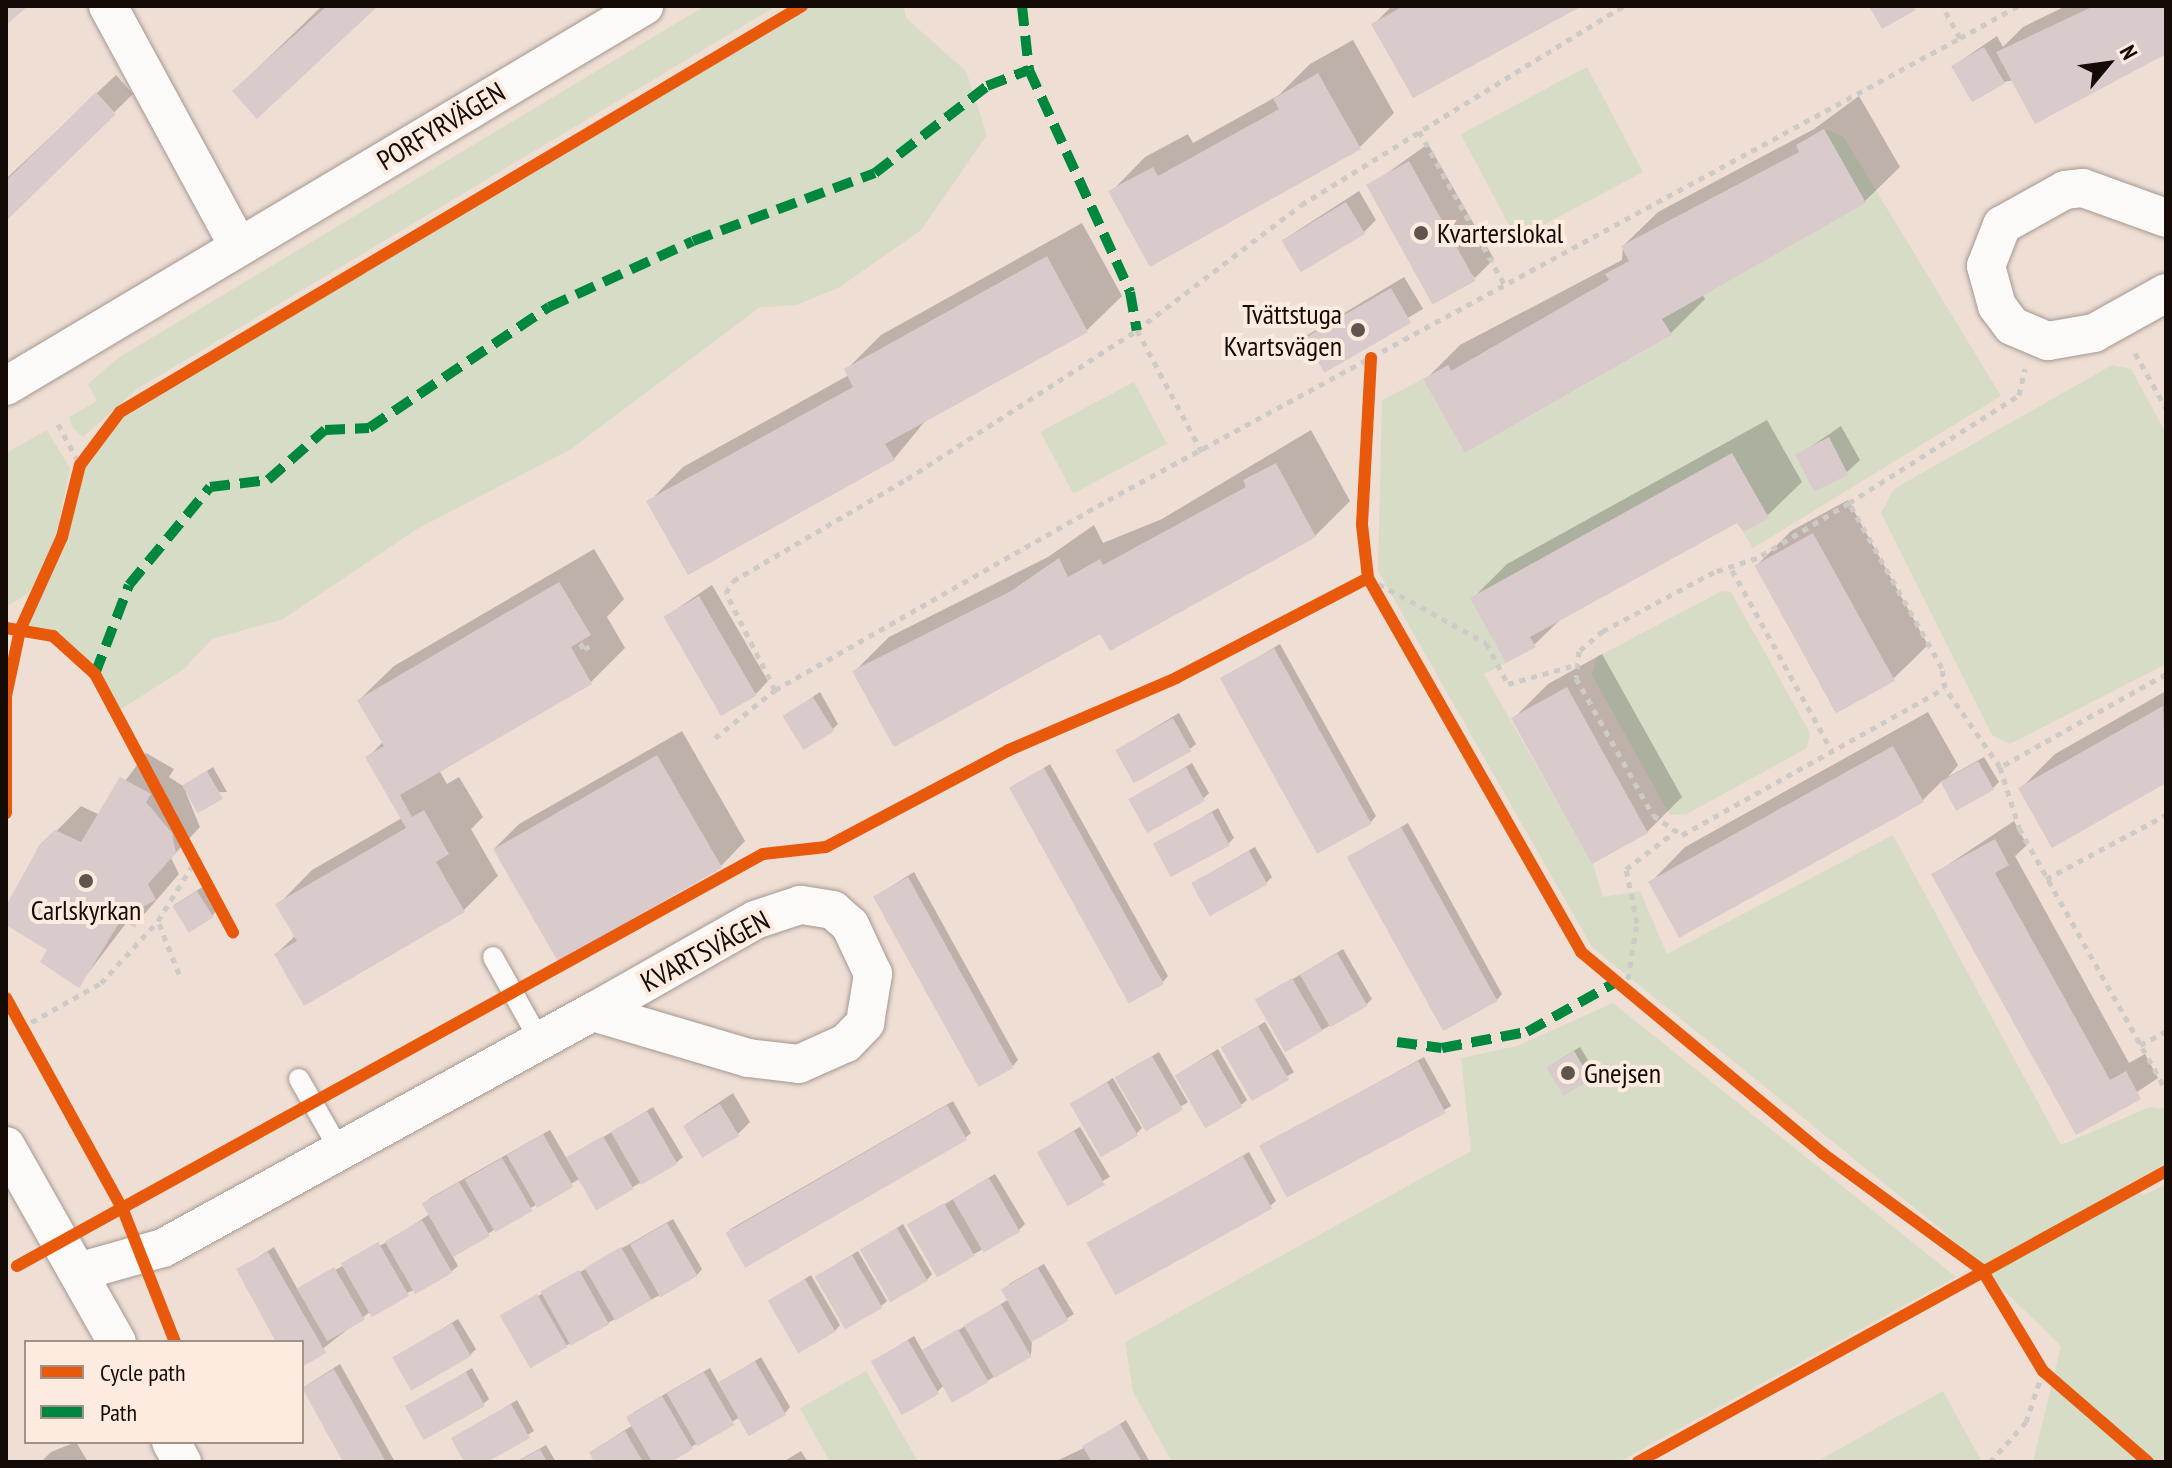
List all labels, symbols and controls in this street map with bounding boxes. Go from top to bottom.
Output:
north arrow [2068,24,2148,104]
text: N [2114,40,2144,64]
street label: PORFYRVÄGEN [371,75,511,177]
place label: Kvarterslokal [1437,216,1563,250]
marker: Kvarterslokal [1412,224,1430,242]
place label: Tvättstuga Kvartsvägen [1224,297,1342,363]
marker: Tvättstuga Kvartsvägen [1349,321,1367,339]
marker: Carlskyrkan [77,872,95,890]
place label: Carlskyrkan [31,893,141,927]
street label: KVARTSVÄGEN [635,903,775,999]
place label: Gnejsen [1584,1056,1661,1090]
marker: Gnejsen [1559,1064,1577,1082]
legend [24,1340,304,1444]
text: Cycle path [100,1357,186,1388]
text: Path [100,1397,137,1428]

